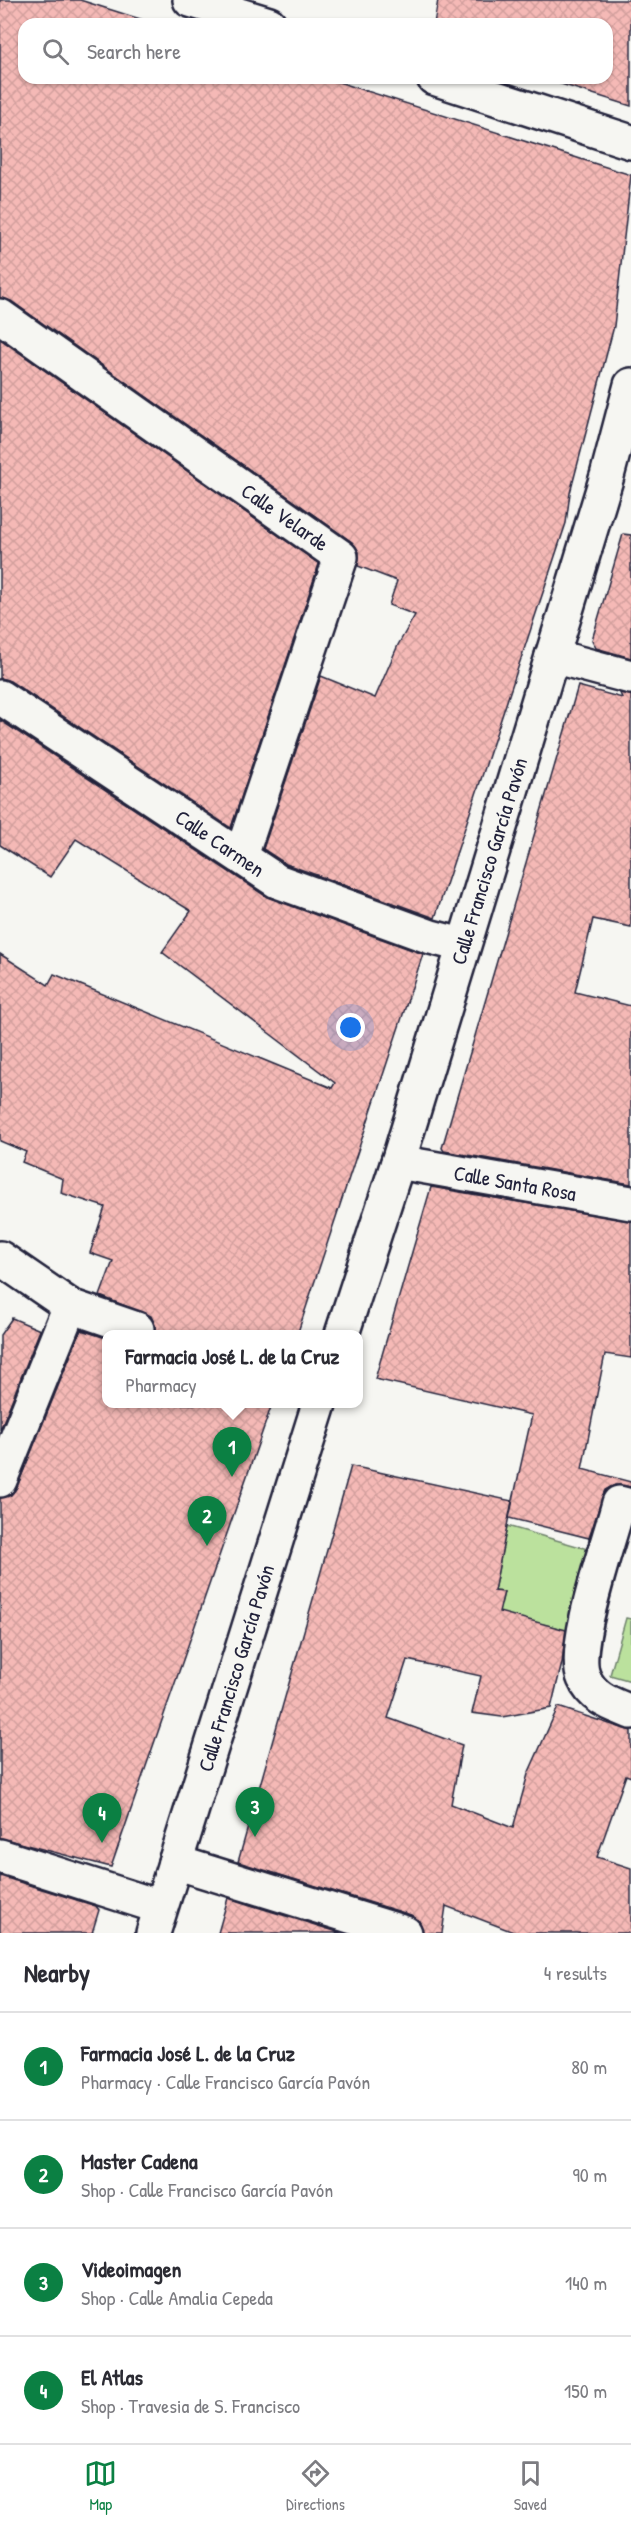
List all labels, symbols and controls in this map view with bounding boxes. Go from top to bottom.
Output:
search box [18,18,613,84]
icon: search [39,35,72,68]
text: Search here [87,36,181,66]
street label: Calle Velarde [235,476,335,558]
street label: Calle Francisco García Pavón [444,754,534,968]
street label: Calle Carmen [170,802,270,884]
your location [336,1013,365,1042]
street label: Calle Santa Rosa [451,1158,579,1208]
popup [102,1330,363,1408]
text: Farmacia José L. de la Cruz [126,1341,340,1371]
text: Pharmacy [126,1371,197,1398]
pin: 1 [212,1428,252,1477]
pin: 2 [188,1496,226,1546]
street label: Calle Francisco García Pavón [191,1561,281,1775]
pin: 3 [236,1788,274,1837]
pin: 4 [82,1794,122,1843]
text: Nearby [24,1955,90,1990]
text: 4 results [544,1959,607,1986]
text: Farmacia José L. de la Cruz [81,2038,295,2068]
text: 1 [40,2053,47,2080]
text: 80 m [571,2053,607,2080]
text: Pharmacy · Calle Francisco García Pavón [81,2068,370,2095]
text: Master Cadena [81,2146,198,2176]
text: 2 [39,2161,48,2188]
text: 90 m [573,2161,607,2188]
text: Shop · Calle Francisco García Pavón [81,2176,333,2203]
text: Videoimagen [81,2254,182,2284]
text: 3 [39,2269,48,2296]
text: 140 m [565,2269,607,2296]
text: Shop · Calle Amalia Cepeda [81,2284,273,2311]
text: El Atlas [81,2362,143,2392]
text: 4 [40,2377,47,2404]
text: 150 m [564,2377,607,2404]
text: Shop · Travesia de S. Francisco [81,2392,300,2419]
tab: Map [84,2457,117,2515]
tab: Directions [286,2457,345,2515]
tab: Saved [514,2457,547,2515]

